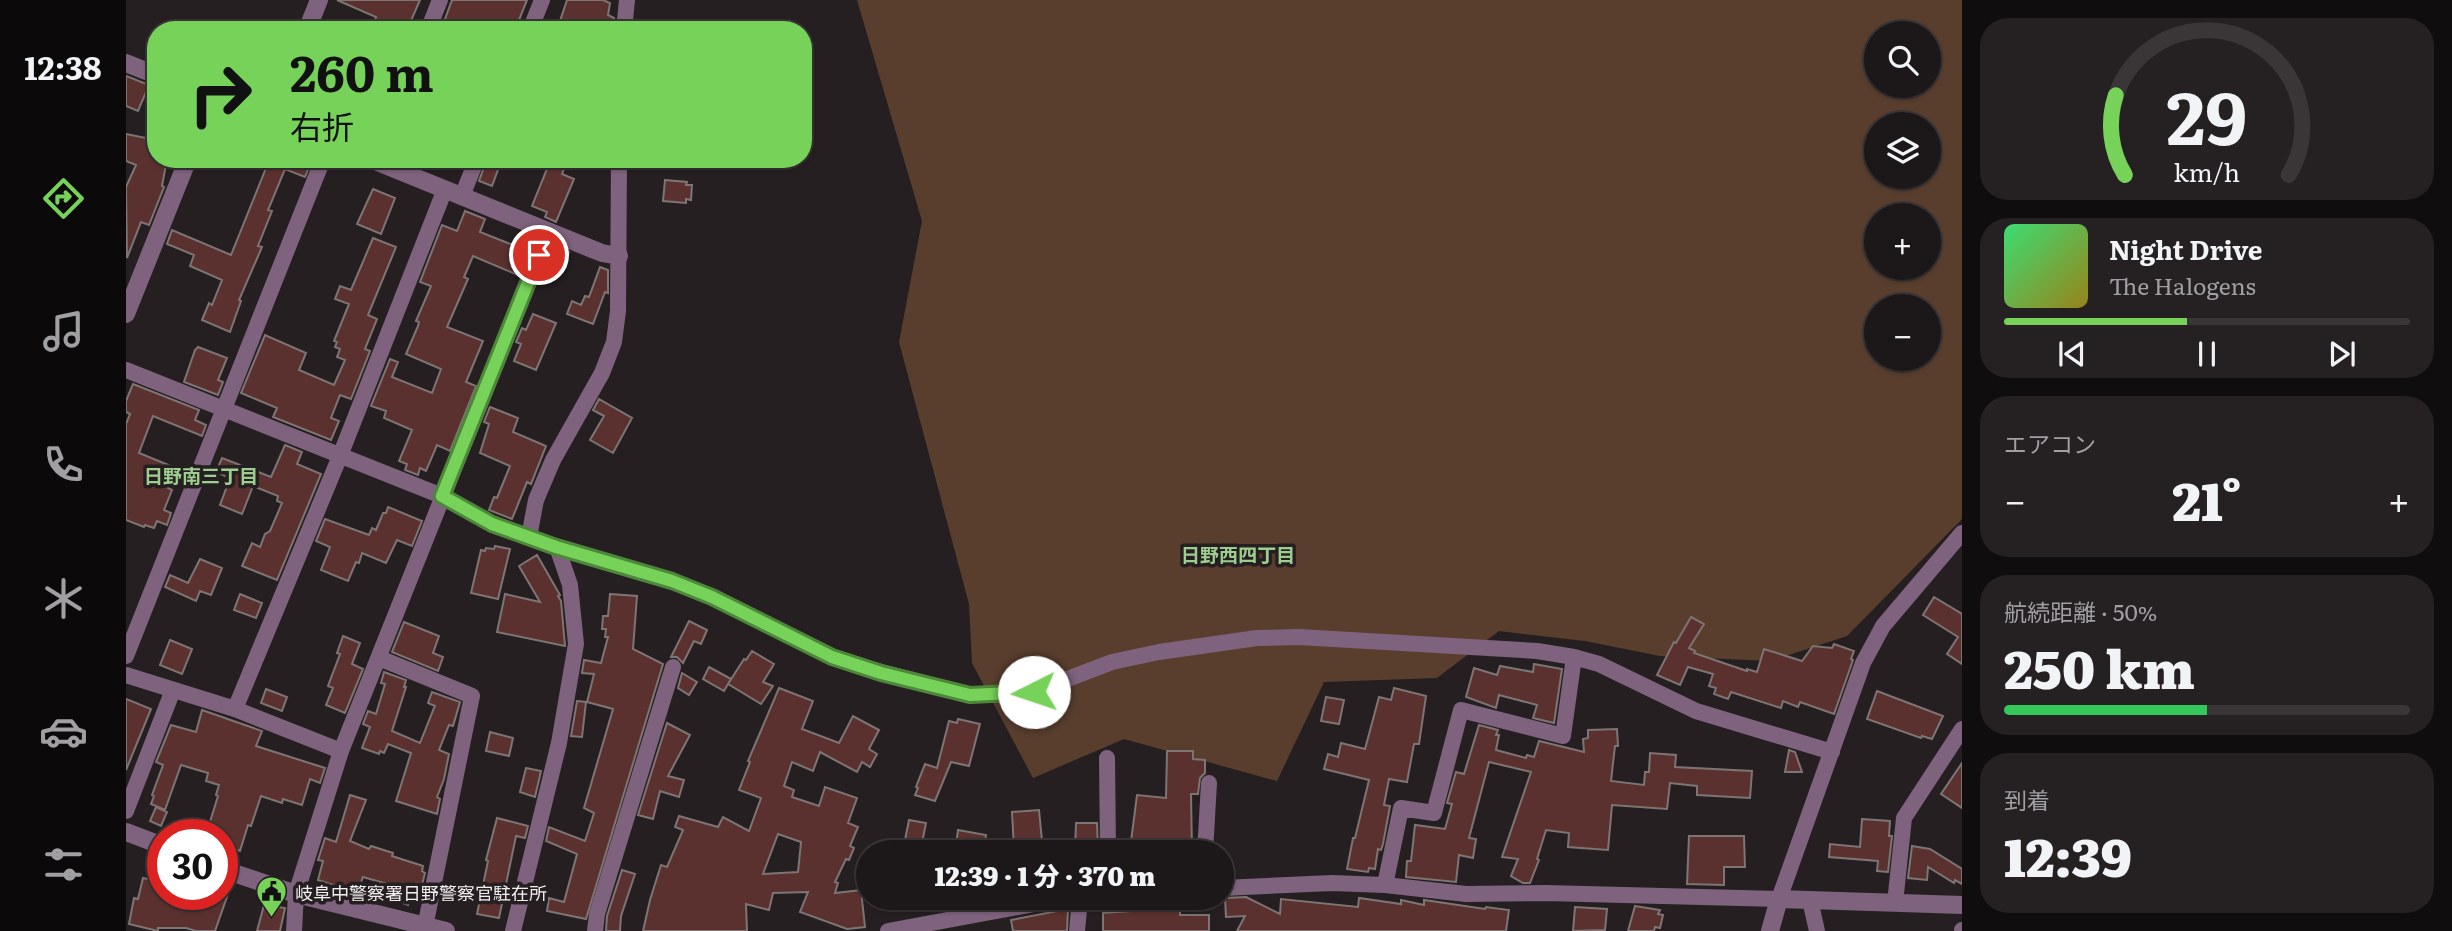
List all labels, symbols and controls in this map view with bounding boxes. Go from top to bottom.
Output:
map controls [1864,21,1941,371]
button: search [1864,21,1941,98]
text: 260 m [290,34,434,107]
text: 12:38 [24,42,102,90]
icon: right [175,49,266,140]
text: 29 [2166,59,2248,167]
text: 右折 [290,101,354,149]
button: layers [1864,112,1941,189]
text: km/h [2174,153,2240,190]
icon: directions [39,174,88,223]
button: + [1864,203,1941,280]
pin [509,225,569,285]
text: Night Drive [2109,229,2263,268]
icon: arrive [520,236,558,274]
text: The Halogens [2109,268,2256,302]
button: − [1864,294,1941,371]
icon: music [39,307,88,356]
icon: previous [2053,335,2091,373]
icon: pause [2188,335,2226,373]
icon: next [2323,335,2361,373]
text: エアコン [2004,426,2096,460]
icon: phone [39,440,88,489]
text: 21° [2172,460,2242,537]
district label: 日野南三丁目 [144,461,258,489]
text: − [2004,470,2026,527]
text: + [2388,470,2410,527]
district label: 日野西四丁目 [1181,540,1295,568]
icon: climate [39,574,88,623]
text: 航続距離 · 50% [2004,594,2157,628]
text: 250 km [2004,628,2195,705]
position arrow [997,655,1071,729]
icon: car [39,707,88,756]
text: 到着 [2004,782,2050,816]
text: 12:39 [2004,816,2132,893]
speed limit sign: 30 [147,819,238,910]
icon: filters [39,840,88,889]
text: 12:39 · 1 分 · 370 m [934,855,1156,894]
public building icon: 岐阜中警察署日野警察官駐在所 [255,875,289,919]
place label: 岐阜中警察署日野警察官駐在所 [295,879,547,906]

